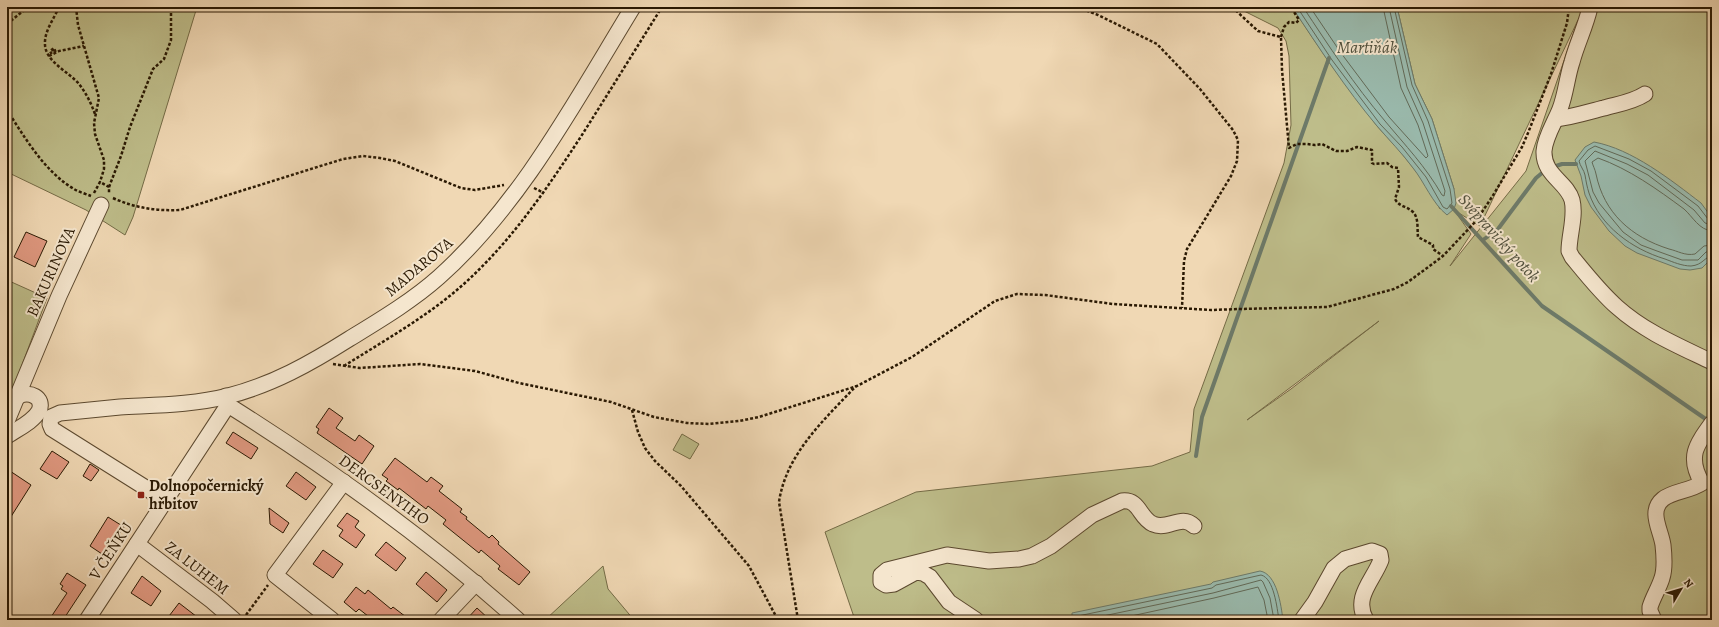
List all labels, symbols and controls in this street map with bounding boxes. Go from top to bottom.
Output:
water label: Martiňák [1337,36,1398,59]
water label: Svépravický potok [1453,189,1545,288]
street label: BAKURINOVA [21,223,81,320]
street label: MADAROVA [381,232,458,302]
street label: DERCSENYIHO [334,450,434,530]
place label: Dolnopočernický hřbitov [149,475,264,515]
marker: Dolnopočernický hřbitov [136,490,146,500]
street label: V ČEŇKU [84,518,138,585]
street label: ZA LUHEM [160,536,234,600]
north arrow [1661,569,1701,609]
text: N [1680,575,1697,591]

